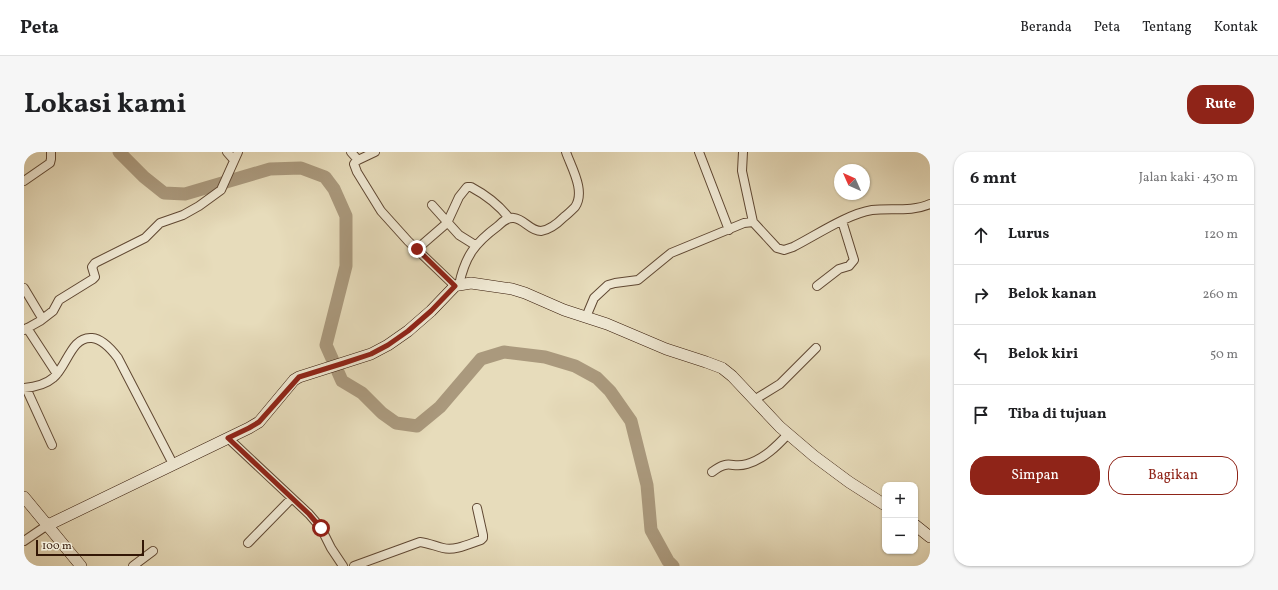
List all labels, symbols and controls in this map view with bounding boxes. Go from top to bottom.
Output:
text: Peta [20,15,59,41]
text: Beranda [1020,18,1072,37]
text: Peta [1094,18,1120,37]
text: Tentang [1142,18,1192,37]
text: Kontak [1214,18,1258,37]
text: Lokasi kami [24,85,186,124]
button: Rute [1187,85,1254,124]
north arrow [834,164,870,200]
text: 6 mnt [970,167,1017,190]
text: Jalan kaki · 430 m [1139,169,1238,187]
icon: ahead [970,224,992,246]
text: Lurus [1008,224,1049,245]
text: 120 m [1204,226,1238,244]
route end [408,240,426,258]
icon: right [970,284,992,306]
text: Belok kanan [1008,284,1097,305]
text: 260 m [1203,286,1238,304]
icon: left [970,344,992,366]
text: Belok kiri [1008,344,1078,365]
text: 50 m [1210,346,1238,364]
icon: arrive [970,404,992,426]
text: Tiba di tujuan [1008,404,1107,425]
button: Simpan [970,456,1100,495]
button: Bagikan [1108,456,1238,495]
map controls [882,482,918,554]
button: + [882,482,918,518]
button: − [882,518,918,554]
route start [312,519,330,537]
scale bar [36,538,144,557]
text: 100 m [42,539,72,554]

